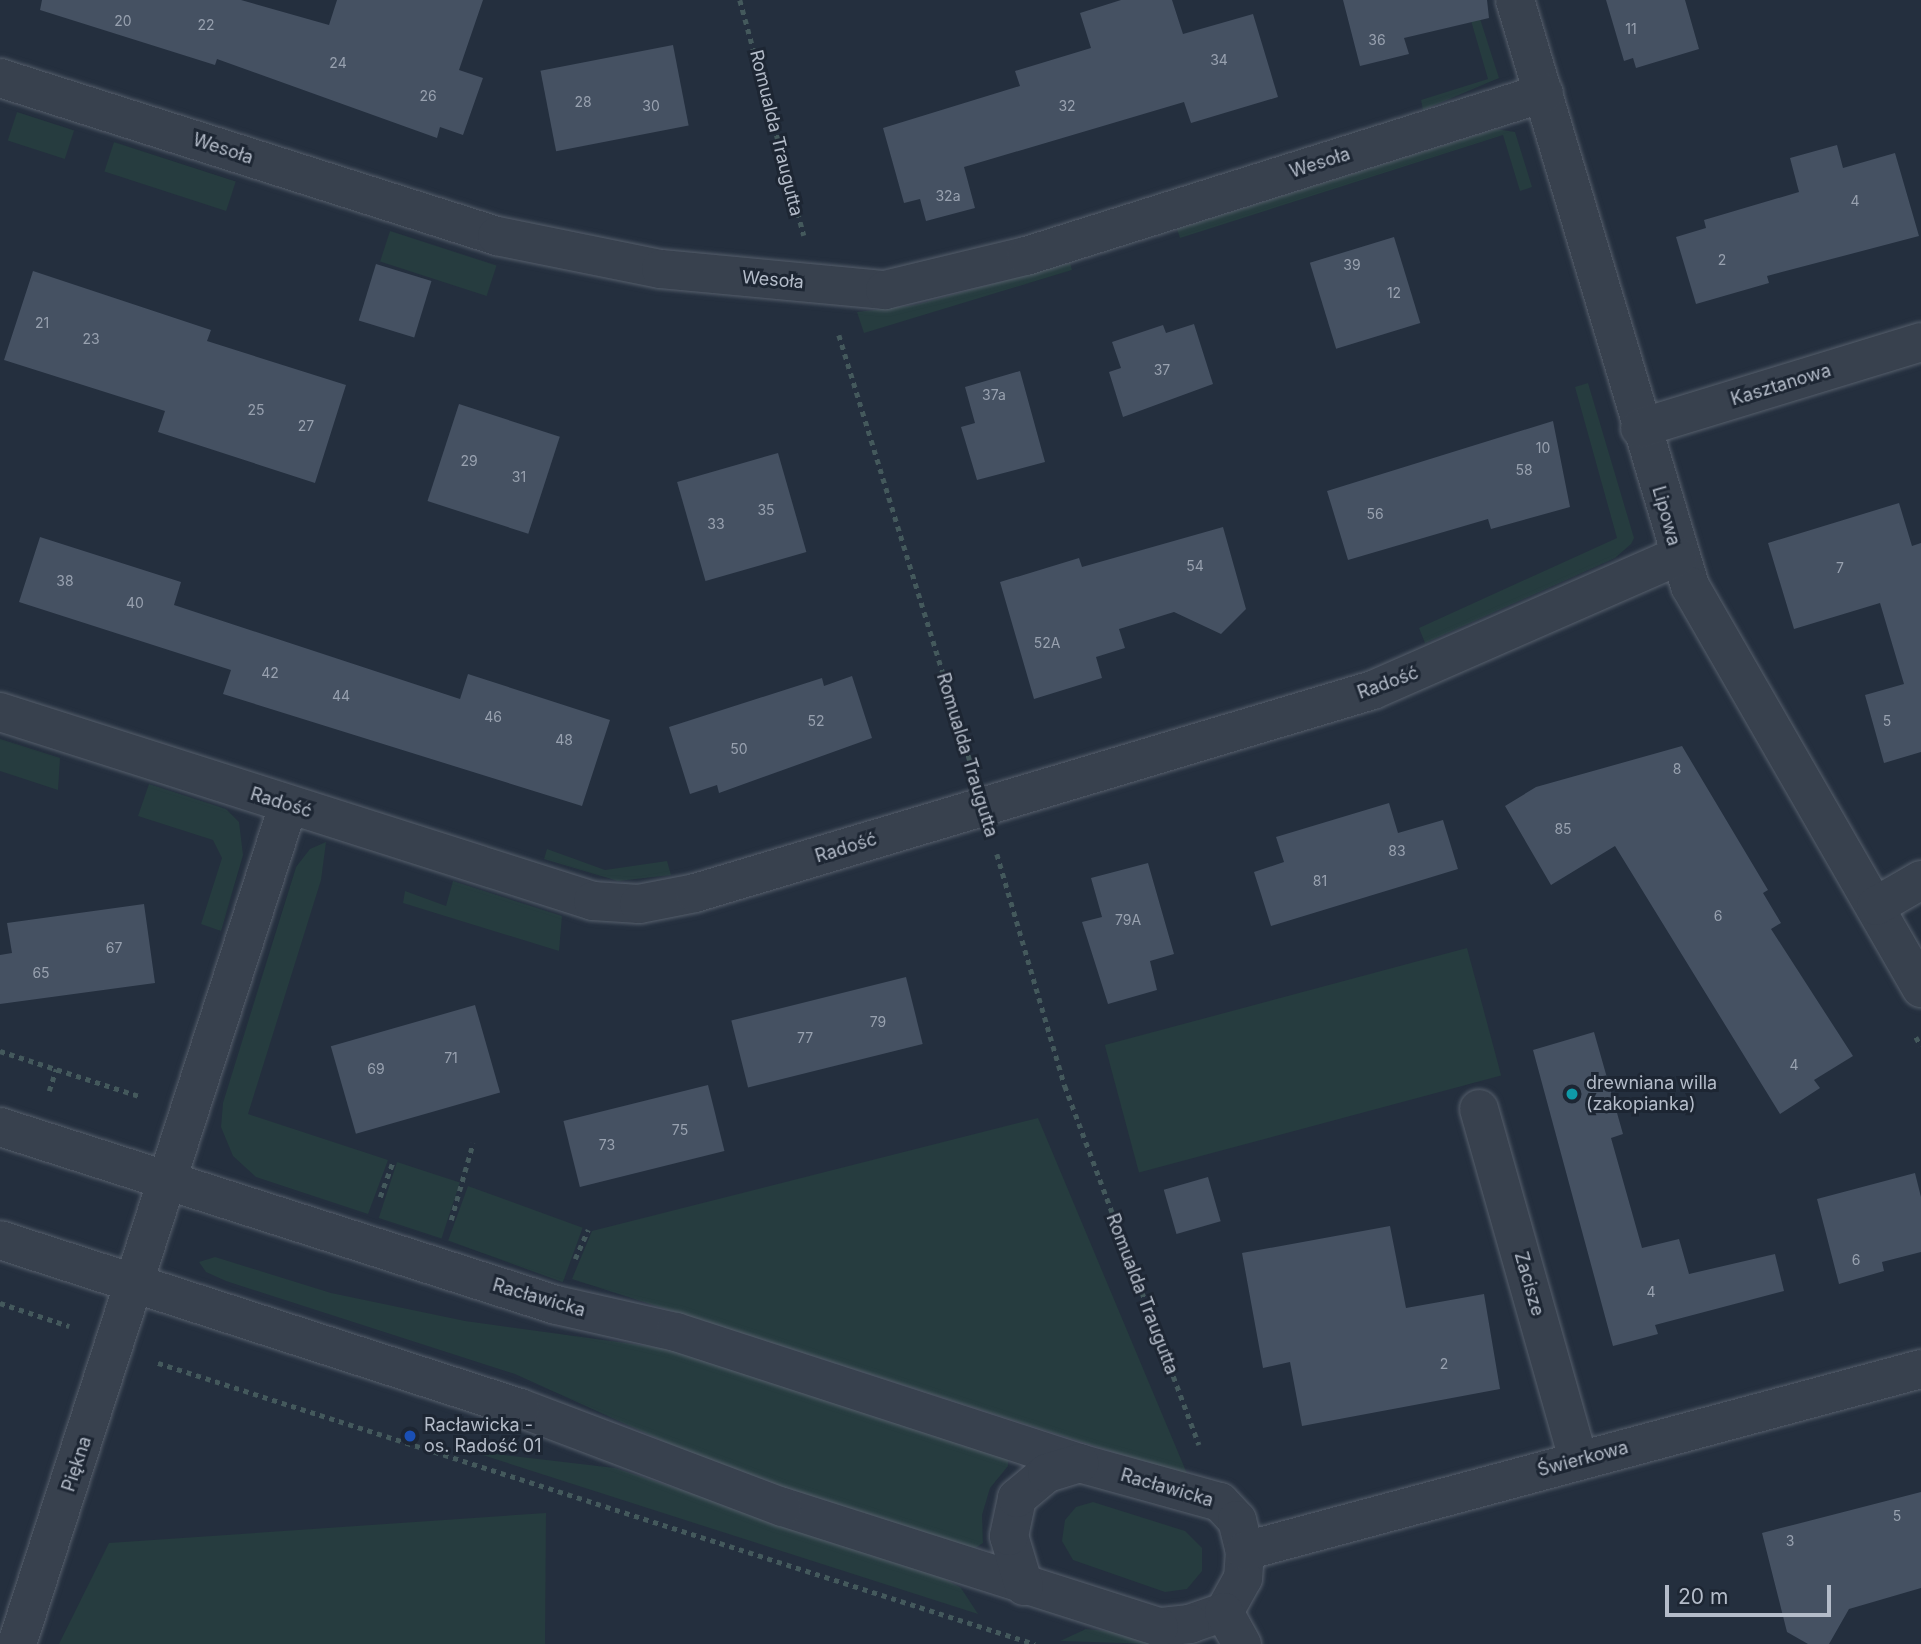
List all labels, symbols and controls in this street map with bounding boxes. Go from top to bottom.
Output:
house number: 20 [114,13,132,29]
house number: 22 [197,17,215,33]
house number: 11 [1625,21,1637,37]
house number: 36 [1368,32,1386,48]
street label: Romualda Traugutta [745,48,807,218]
house number: 34 [1210,52,1228,68]
house number: 24 [329,55,347,71]
house number: 26 [419,88,437,104]
house number: 28 [574,94,592,110]
house number: 30 [642,98,660,114]
house number: 32 [1058,98,1076,114]
street label: Wesoła [190,129,256,169]
street label: Wesoła [1287,143,1353,183]
house number: 32a [935,188,961,204]
house number: 4 [1850,193,1860,209]
house number: 2 [1718,252,1726,268]
house number: 39 [1343,257,1361,273]
street label: Wesoła [741,267,805,293]
house number: 12 [1387,285,1401,301]
house number: 21 [35,315,49,331]
house number: 23 [82,331,100,347]
street label: Kasztanowa [1728,360,1834,410]
house number: 37 [1154,362,1170,378]
house number: 37a [982,387,1006,403]
house number: 25 [247,402,265,418]
house number: 27 [298,418,314,434]
house number: 10 [1536,440,1550,456]
house number: 29 [460,453,478,469]
house number: 58 [1515,462,1533,478]
house number: 31 [512,469,526,485]
street label: Lipowa [1647,484,1685,548]
house number: 35 [757,502,775,518]
house number: 56 [1366,506,1384,522]
house number: 33 [707,516,725,532]
house number: 54 [1186,558,1204,574]
house number: 7 [1836,560,1844,576]
house number: 38 [56,573,74,589]
house number: 40 [126,595,144,611]
house number: 52A [1034,635,1060,651]
street label: Radość [1355,662,1421,704]
house number: 42 [261,665,279,681]
street label: Romualda Traugutta [932,670,1002,840]
house number: 44 [332,688,350,704]
house number: 46 [484,709,502,725]
house number: 52 [807,713,825,729]
house number: 5 [1883,713,1891,729]
house number: 48 [555,732,573,748]
house number: 50 [730,741,748,757]
house number: 8 [1673,761,1681,777]
street label: Radość [248,783,314,823]
house number: 85 [1554,821,1572,837]
street label: Radość [813,828,879,868]
house number: 83 [1388,843,1406,859]
house number: 81 [1313,873,1327,889]
house number: 6 [1714,908,1722,924]
house number: 79A [1115,912,1141,928]
house number: 67 [106,940,122,956]
house number: 65 [32,965,50,981]
house number: 79 [870,1014,886,1030]
house number: 77 [797,1030,813,1046]
house number: 71 [444,1050,458,1066]
house number: 4 [1789,1057,1799,1073]
house number: 69 [367,1061,385,1077]
place label: drewniana willa (zakopianka) [1586,1073,1717,1116]
marker: drewniana willa (zakopianka) [1564,1086,1580,1102]
house number: 75 [672,1122,688,1138]
house number: 73 [599,1137,615,1153]
street label: Romualda Traugutta [1101,1211,1183,1377]
street label: Zacisze [1510,1249,1548,1319]
house number: 6 [1852,1252,1860,1268]
street label: Racławicka [490,1274,588,1322]
house number: 4 [1646,1284,1656,1300]
house number: 2 [1440,1356,1448,1372]
place label: Racławicka - os. Radość 01 [424,1415,541,1458]
marker: Racławicka - os. Radość 01 [402,1428,418,1444]
street label: Piękna [58,1434,96,1494]
street label: Świerkowa [1535,1437,1631,1481]
street label: Racławicka [1118,1464,1216,1512]
house number: 5 [1893,1508,1901,1524]
house number: 3 [1786,1533,1794,1549]
scale bar [1669,1570,1835,1614]
text: 20 m [1678,1584,1728,1609]

